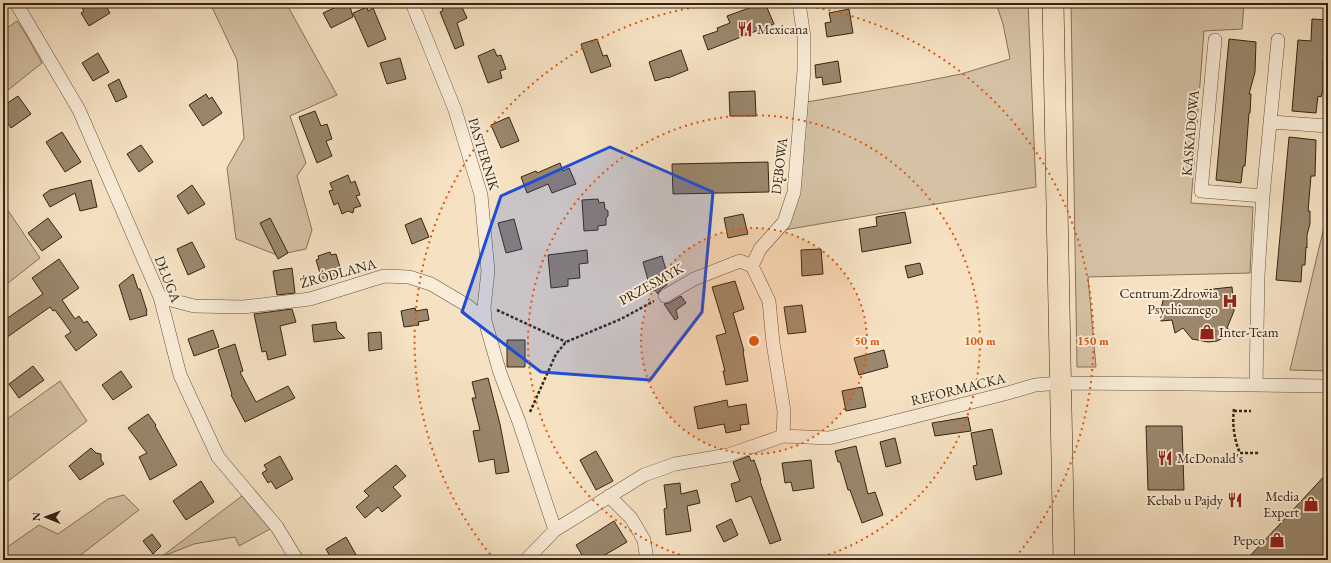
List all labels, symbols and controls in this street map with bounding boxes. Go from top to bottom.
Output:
restaurant icon: Mexicana [736,20,754,38]
place label: Mexicana [757,20,808,38]
street label: KASKADOWA [1177,89,1203,177]
street label: PASTERNIK [464,115,504,193]
street label: DĘBOWA [767,136,791,195]
street label: DŁUGA [151,253,185,305]
street label: ŹRÓDLANA [298,254,378,292]
street label: PRZESMYK [616,259,687,309]
place label: Centrum Zdrowia Psychicznego [1120,284,1218,318]
hospital icon: Centrum Zdrowia Psychicznego [1221,292,1239,310]
shop icon: Inter-Team [1198,323,1216,341]
place label: Inter-Team [1219,323,1279,341]
text: 50 m [854,333,880,349]
text: 100 m [964,333,996,349]
text: 150 m [1077,333,1109,349]
centre of rings [747,334,761,348]
street label: REFORMACKA [909,368,1007,409]
restaurant icon: McDonald's [1156,449,1174,467]
place label: McDonald's [1177,449,1244,467]
place label: Media Expert [1263,487,1300,521]
place label: Kebab u Pajdy [1146,491,1224,509]
restaurant icon: Kebab u Pajdy [1226,491,1244,509]
shop icon: Media Expert [1302,495,1320,513]
north arrow [26,497,66,537]
text: N [29,512,43,521]
place label: Pepco [1233,531,1265,549]
shop icon: Pepco [1268,531,1286,549]

